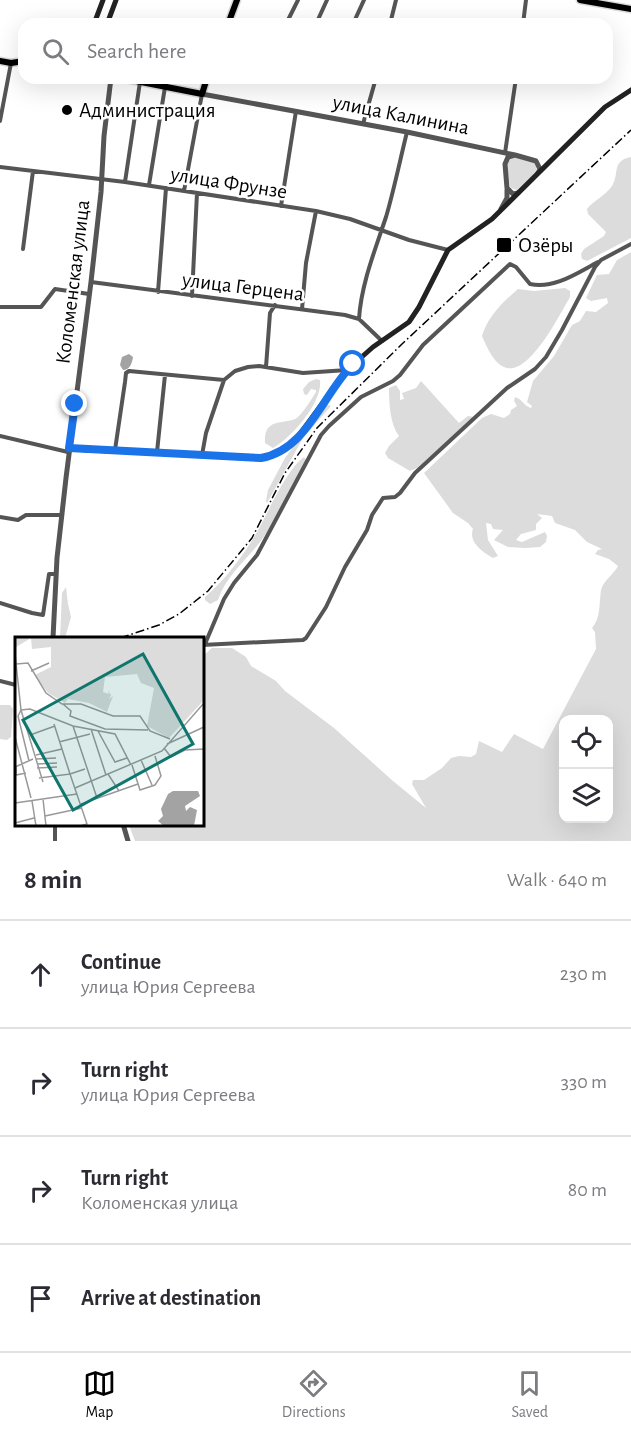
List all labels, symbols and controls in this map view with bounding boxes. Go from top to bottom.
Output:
search box [18,18,613,84]
icon: search [39,35,72,68]
text: Search here [87,40,186,62]
street label: улица Калинина [330,91,471,139]
place label: Администрация [79,100,215,121]
marker: Администрация [60,103,74,117]
street label: улица Фрунзе [168,163,289,203]
street label: Коломенская улица [53,198,94,365]
place label: Озёры [518,235,574,256]
marker: Озёры [495,236,513,254]
street label: улица Герцена [180,269,305,305]
route start [339,350,365,376]
route end [61,390,87,416]
inset map [15,637,204,826]
map controls [559,715,613,823]
button: locate [559,715,613,769]
button: layers [559,769,613,823]
text: 8 min [24,867,82,893]
text: Walk · 640 m [507,870,607,890]
text: Continue [81,951,161,973]
icon: ahead [24,958,57,991]
text: 230 m [560,964,607,984]
text: улица Юрия Сергеева [81,977,256,997]
text: Turn right [81,1059,168,1081]
icon: right [24,1066,57,1099]
text: 330 m [561,1072,607,1092]
text: улица Юрия Сергеева [81,1085,256,1105]
text: Turn right [81,1167,168,1189]
icon: right [24,1174,57,1207]
text: 80 m [568,1180,607,1200]
text: Коломенская улица [81,1193,239,1213]
icon: arrive [24,1282,57,1315]
text: Arrive at destination [81,1287,261,1309]
tab: Map [83,1367,116,1422]
tab: Directions [282,1367,346,1422]
tab: Saved [511,1367,548,1422]

